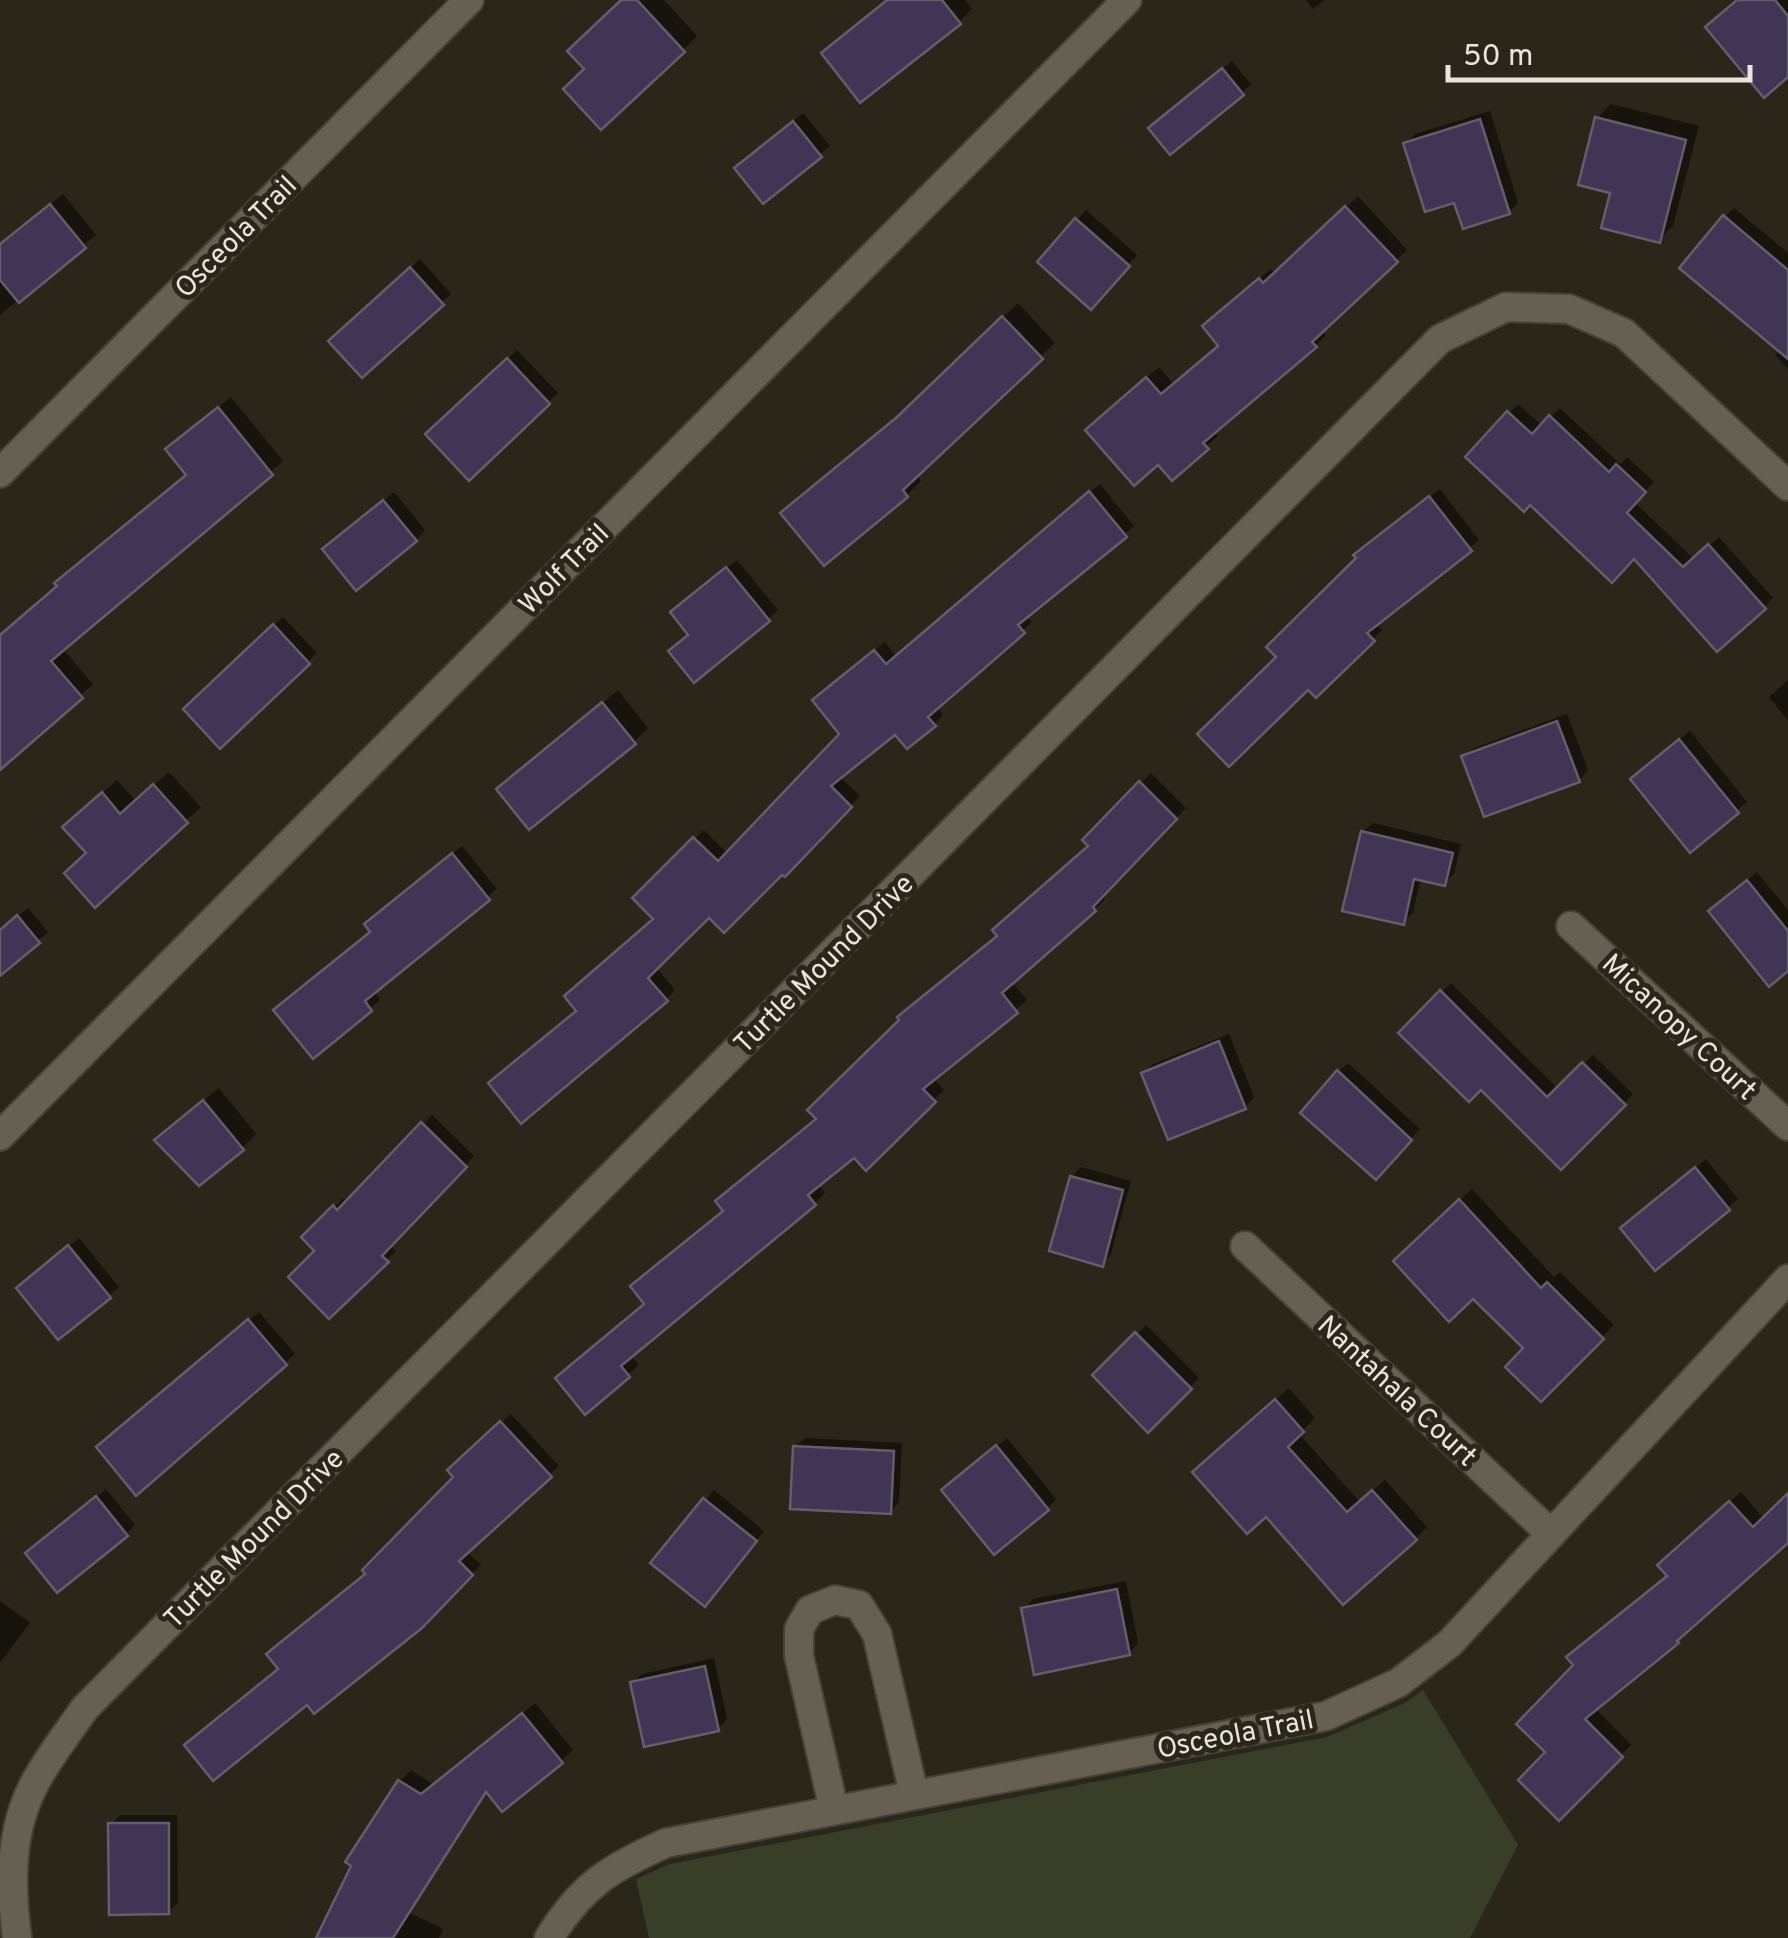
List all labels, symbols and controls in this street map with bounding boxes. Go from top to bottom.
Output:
scale bar [1448,20,1750,82]
text: 50 m [1463,39,1533,76]
street label: Osceola Trail [168,169,306,307]
street label: Wolf Trail [512,517,618,623]
street label: Turtle Mound Drive [727,867,923,1063]
street label: Micanopy Court [1593,947,1763,1109]
street label: Nantahala Court [1309,1309,1483,1475]
street label: Turtle Mound Drive [157,1442,353,1638]
street label: Osceola Trail [1154,1703,1317,1769]

